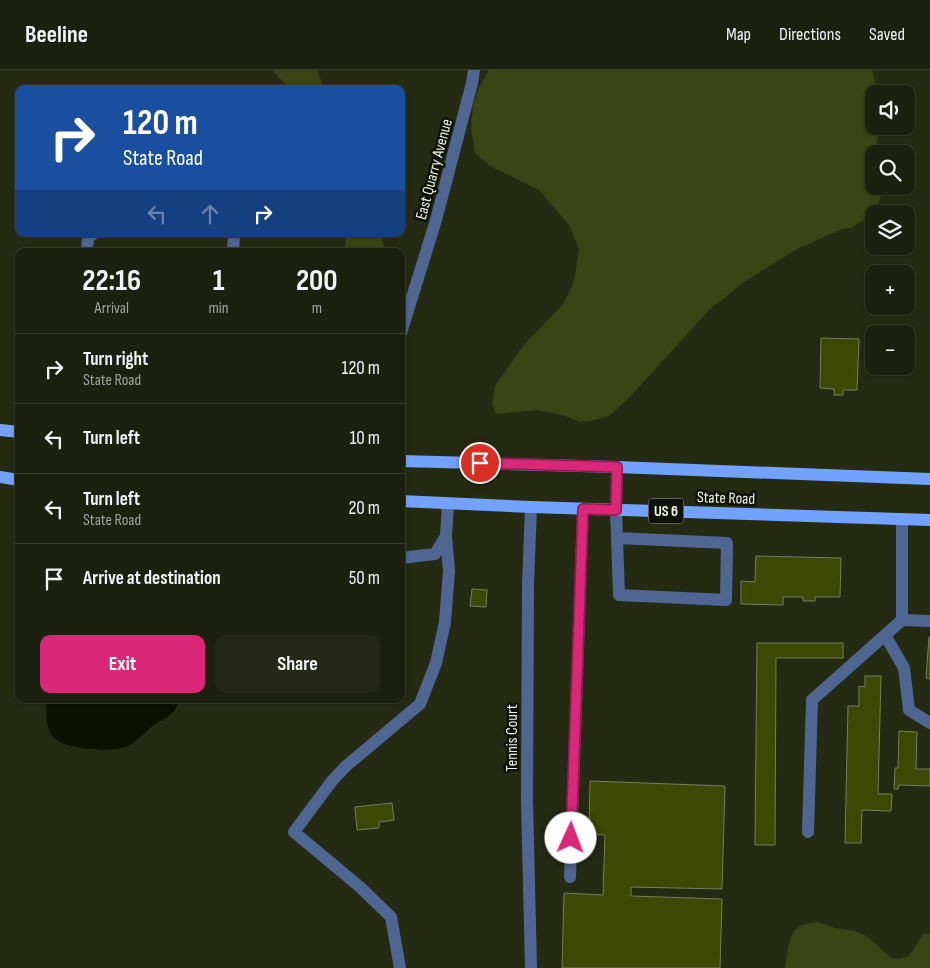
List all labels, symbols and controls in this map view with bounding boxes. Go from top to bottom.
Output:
text: Beeline [25,20,88,49]
text: Map [726,24,751,45]
text: Directions [779,24,841,45]
text: Saved [869,24,905,45]
map controls [865,85,915,375]
button: sound [865,85,915,135]
text: 120 m [123,102,198,145]
icon: right [40,105,105,170]
street label: East Quarry Avenue [412,117,457,222]
text: State Road [123,145,203,172]
button: search [865,145,915,195]
icon: left [143,200,171,228]
icon: ahead [196,200,224,228]
icon: right [249,200,277,228]
button: layers [865,205,915,255]
text: 22:16 [82,263,141,299]
text: 1 [213,263,224,299]
text: 200 [296,263,338,299]
button: + [865,265,915,315]
text: Arrival [95,299,129,318]
text: min [209,299,229,318]
text: m [312,299,322,318]
button: − [865,325,915,375]
text: Turn right [83,348,148,371]
icon: right [40,355,68,383]
text: 120 m [342,357,380,380]
text: State Road [83,371,141,390]
icon: left [40,425,68,453]
text: Turn left [83,427,140,450]
text: 10 m [350,427,380,450]
pin [459,442,501,484]
icon: arrive [466,449,494,477]
text: Turn left [83,488,140,511]
street label: State Road [697,488,755,509]
icon: left [40,495,68,523]
text: 20 m [348,497,380,520]
road number: US 6 [648,498,684,524]
text: State Road [83,511,141,530]
icon: arrive [40,565,68,593]
text: Arrive at destination [83,567,221,590]
text: 50 m [349,567,380,590]
button: Exit [40,635,205,693]
button: Share [215,635,380,693]
street label: Tennis Court [503,704,522,772]
position arrow [544,811,596,863]

